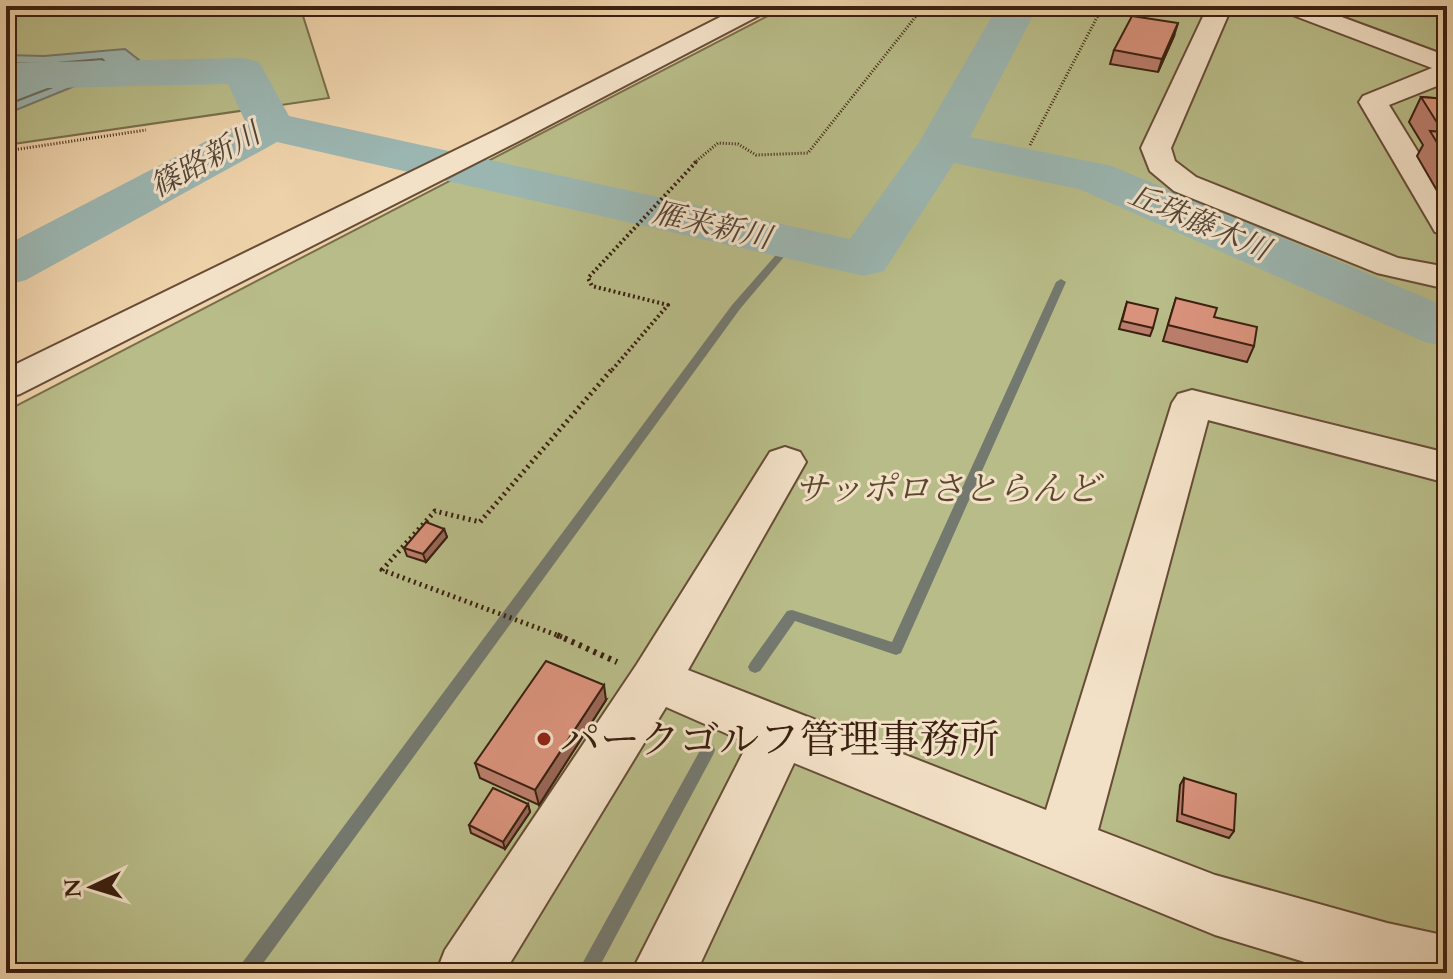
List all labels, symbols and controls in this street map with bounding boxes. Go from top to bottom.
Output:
water label: 篠路新川 [143,112,270,207]
water label: 丘珠藤木川 [1122,174,1279,272]
water label: 雁来新川 [649,192,778,260]
park label: サッポロさとらんど [794,466,1105,512]
place label: パークゴルフ管理事務所 [560,713,999,768]
marker: パークゴルフ管理事務所 [535,730,553,748]
north arrow [52,847,132,927]
text: N [57,878,89,899]

